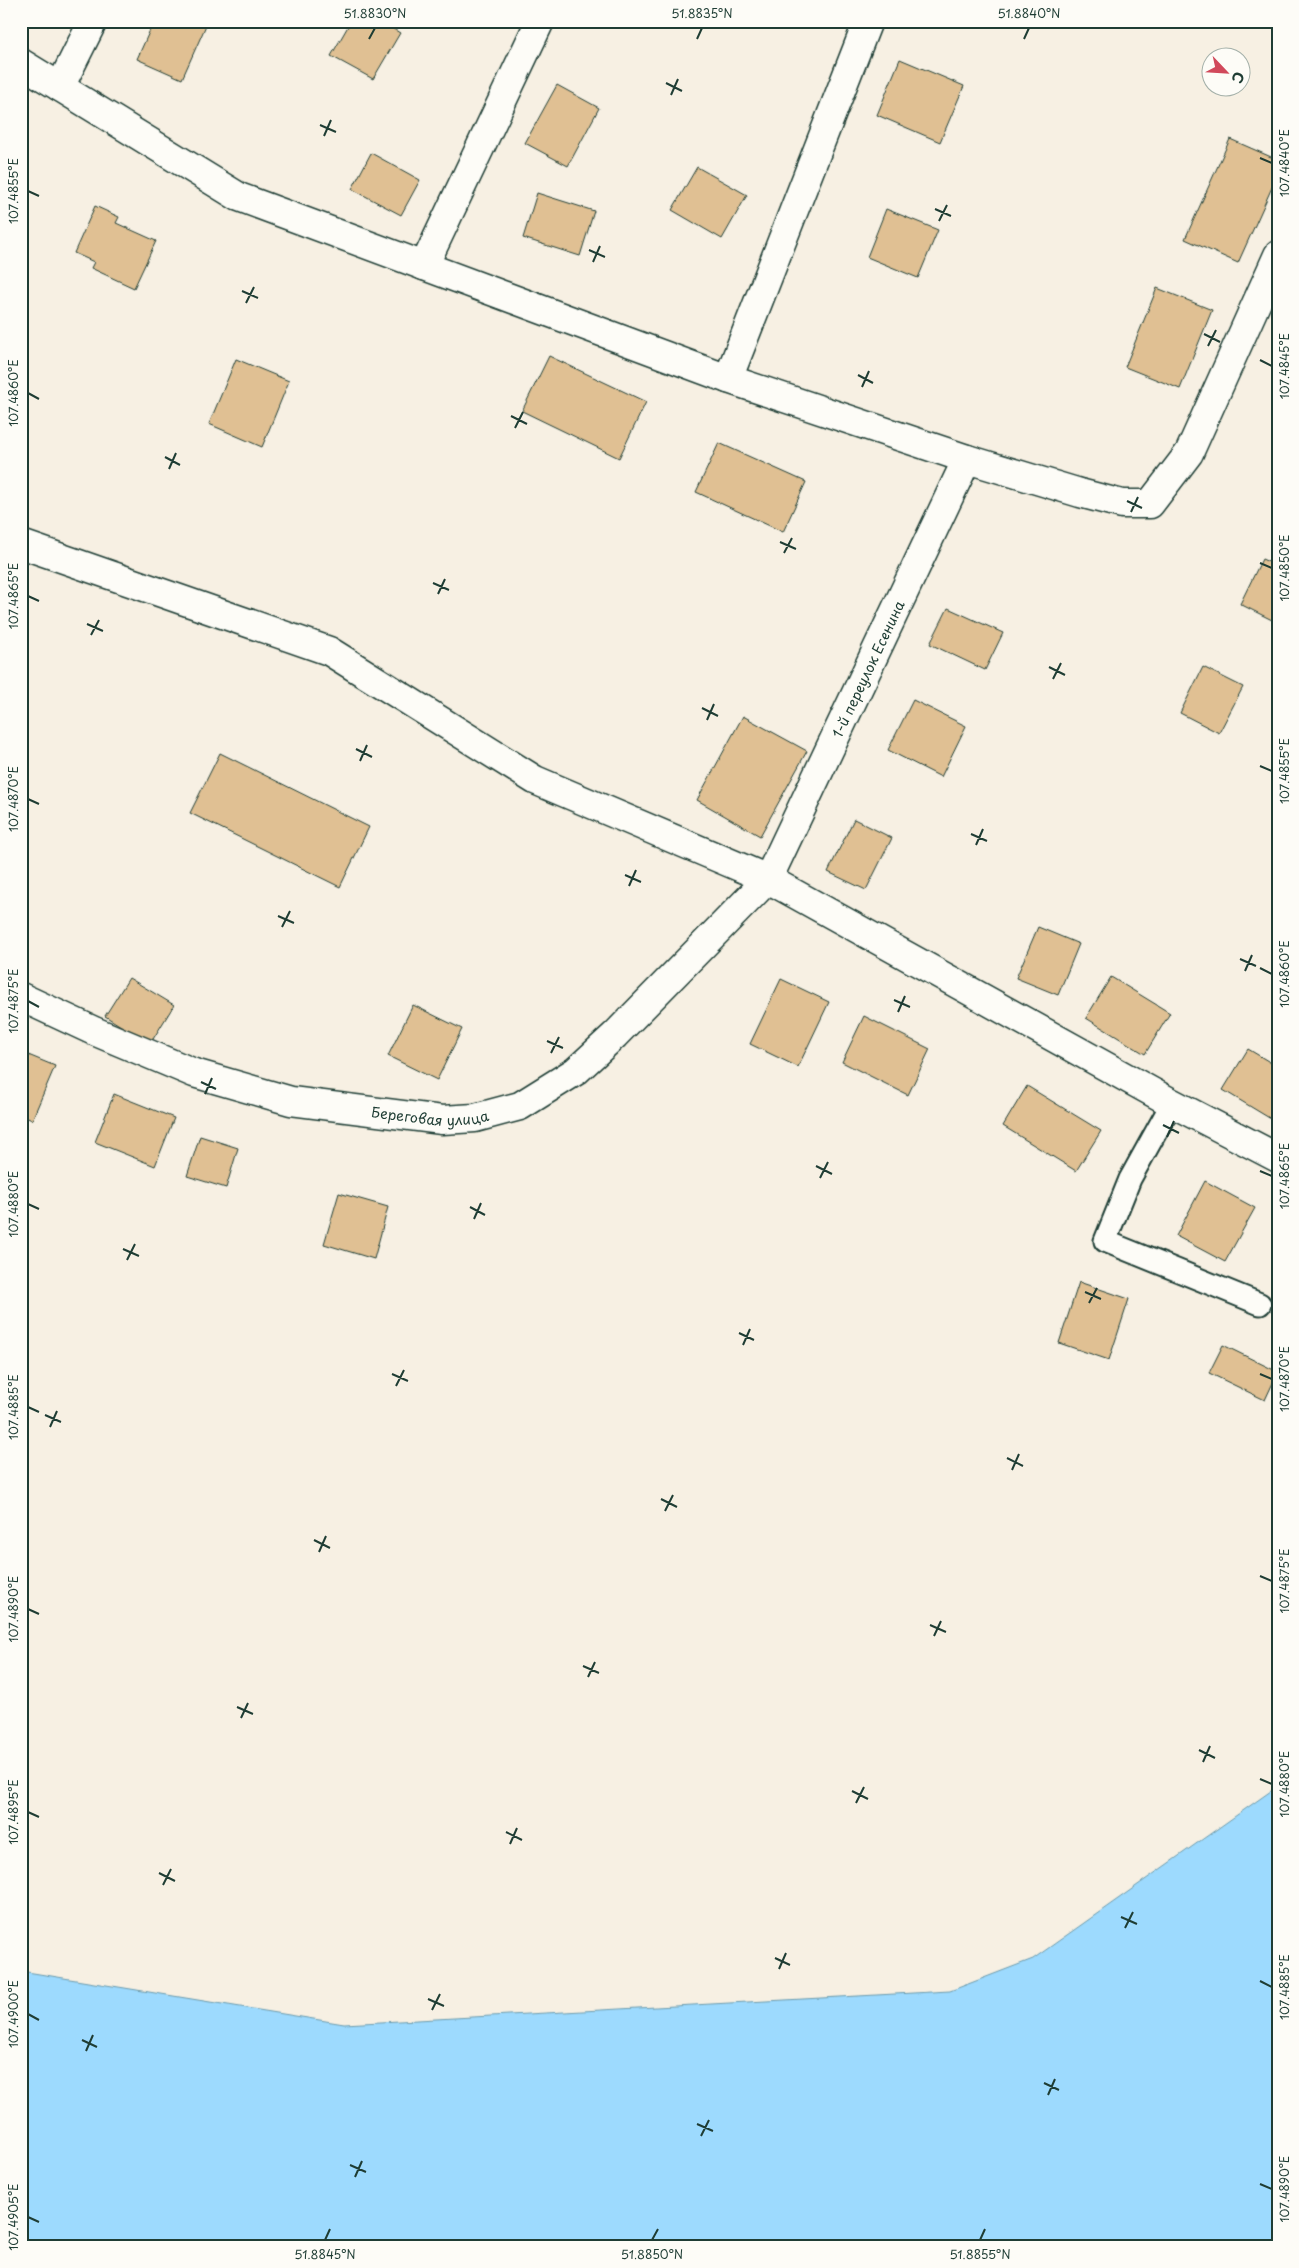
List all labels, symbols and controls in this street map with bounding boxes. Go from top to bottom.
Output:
text: 51.8830°N [344,4,406,22]
text: 51.8835°N [671,4,733,22]
text: 51.8840°N [997,4,1061,22]
north arrow [1202,48,1252,98]
text: С [1226,68,1250,87]
text: 107.4840°E [1275,129,1293,197]
text: 107.4855°E [4,158,22,224]
text: 107.4845°E [1275,333,1293,399]
text: 107.4860°E [4,359,22,427]
text: 107.4850°E [1275,534,1293,602]
text: 107.4865°E [4,563,22,629]
street label: 1-й переулок Есенина [826,596,909,741]
text: 107.4855°E [1275,738,1293,804]
text: 107.4870°E [4,766,22,832]
text: 107.4860°E [1275,940,1293,1008]
text: 107.4875°E [4,969,22,1033]
street label: Береговая улица [370,1101,491,1130]
text: 107.4865°E [1275,1143,1293,1209]
text: 107.4880°E [4,1171,22,1237]
text: 107.4870°E [1275,1346,1293,1412]
text: 107.4885°E [4,1374,22,1440]
text: 107.4875°E [1275,1549,1293,1613]
text: 107.4890°E [4,1576,22,1642]
text: 107.4880°E [1275,1751,1293,1817]
text: 107.4895°E [4,1779,22,1845]
text: 107.4885°E [1275,1954,1293,2020]
text: 107.4900°E [4,1980,22,2048]
text: 107.4890°E [1275,2156,1293,2222]
text: 107.4905°E [4,2183,22,2251]
text: 51.8845°N [294,2245,356,2263]
text: 51.8850°N [621,2245,683,2263]
text: 51.8855°N [949,2245,1011,2263]

